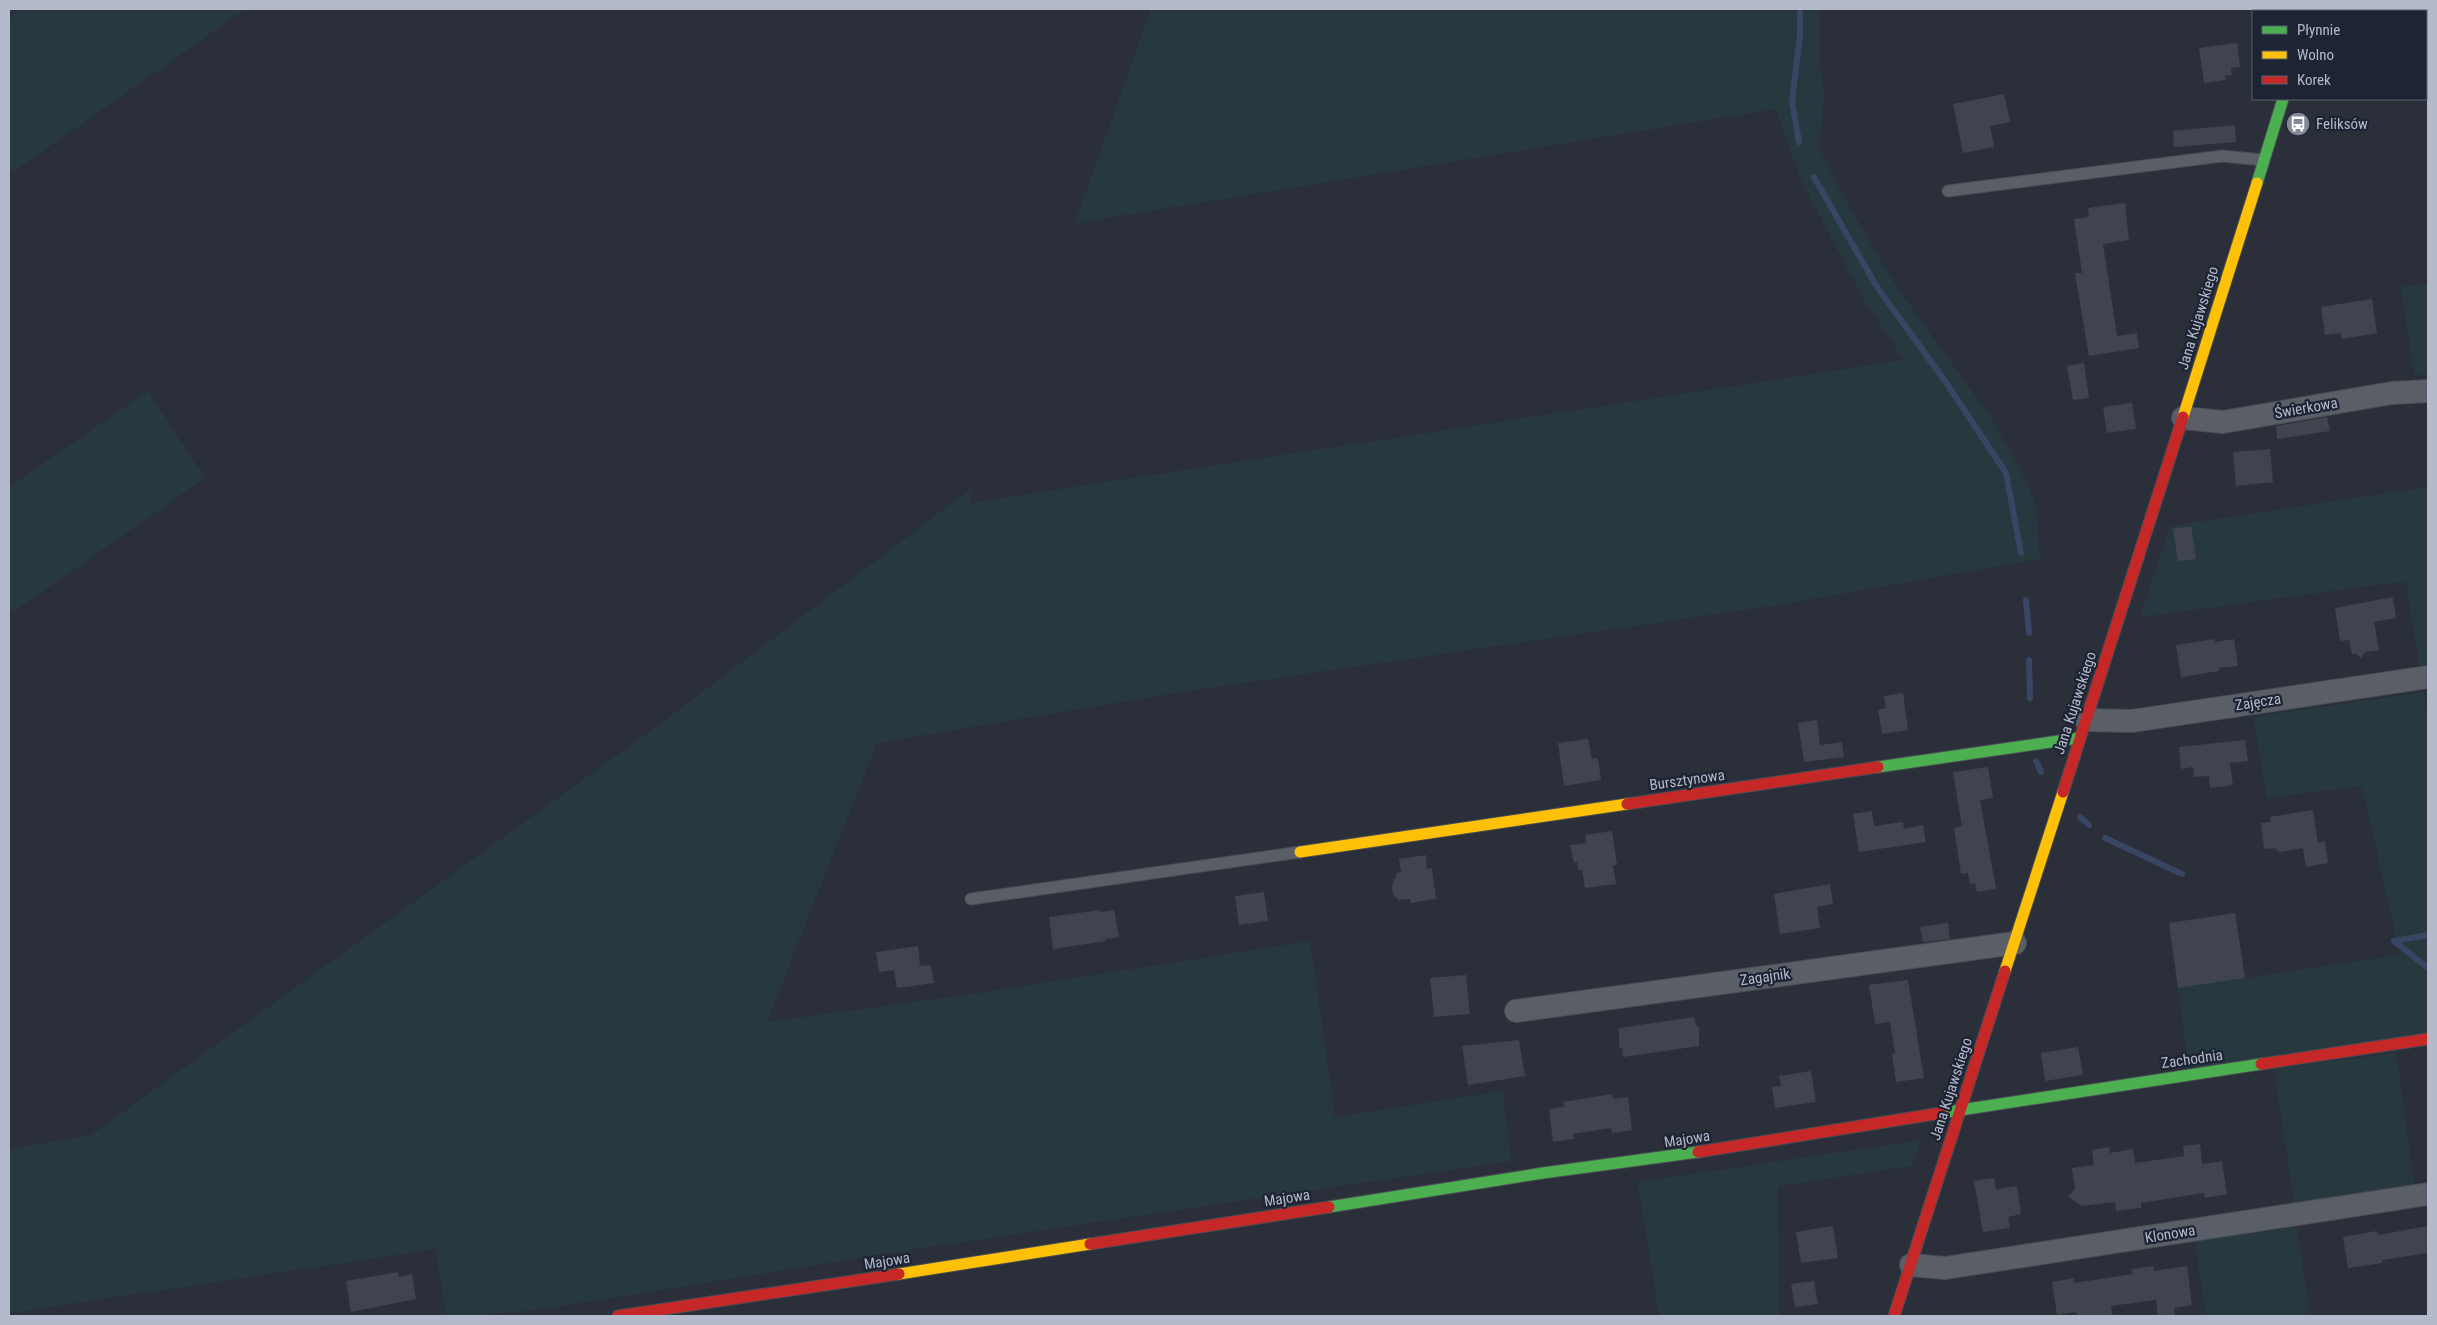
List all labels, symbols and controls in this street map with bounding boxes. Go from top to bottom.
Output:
legend [2252,10,2427,100]
text: Płynnie [2297,21,2340,39]
text: Wolno [2297,46,2334,64]
text: Korek [2297,71,2331,89]
bus stop icon: Feliksów [2285,111,2311,137]
place label: Feliksów [2316,115,2368,133]
street label: Jana Kujawskiego [2174,264,2222,372]
street label: Świerkowa [2273,394,2339,422]
street label: Jana Kujawskiego [2050,649,2100,757]
street label: Zajęcza [2234,690,2282,714]
street label: Bursztynowa [1648,766,1726,794]
street label: Zagajnik [1739,965,1791,989]
street label: Jana Kujawskiego [1926,1035,1976,1143]
street label: Zachodnia [2160,1046,2224,1072]
street label: Majowa [1663,1126,1711,1152]
street label: Majowa [1263,1185,1311,1211]
street label: Klonowa [2143,1221,2197,1247]
street label: Majowa [863,1248,911,1274]

